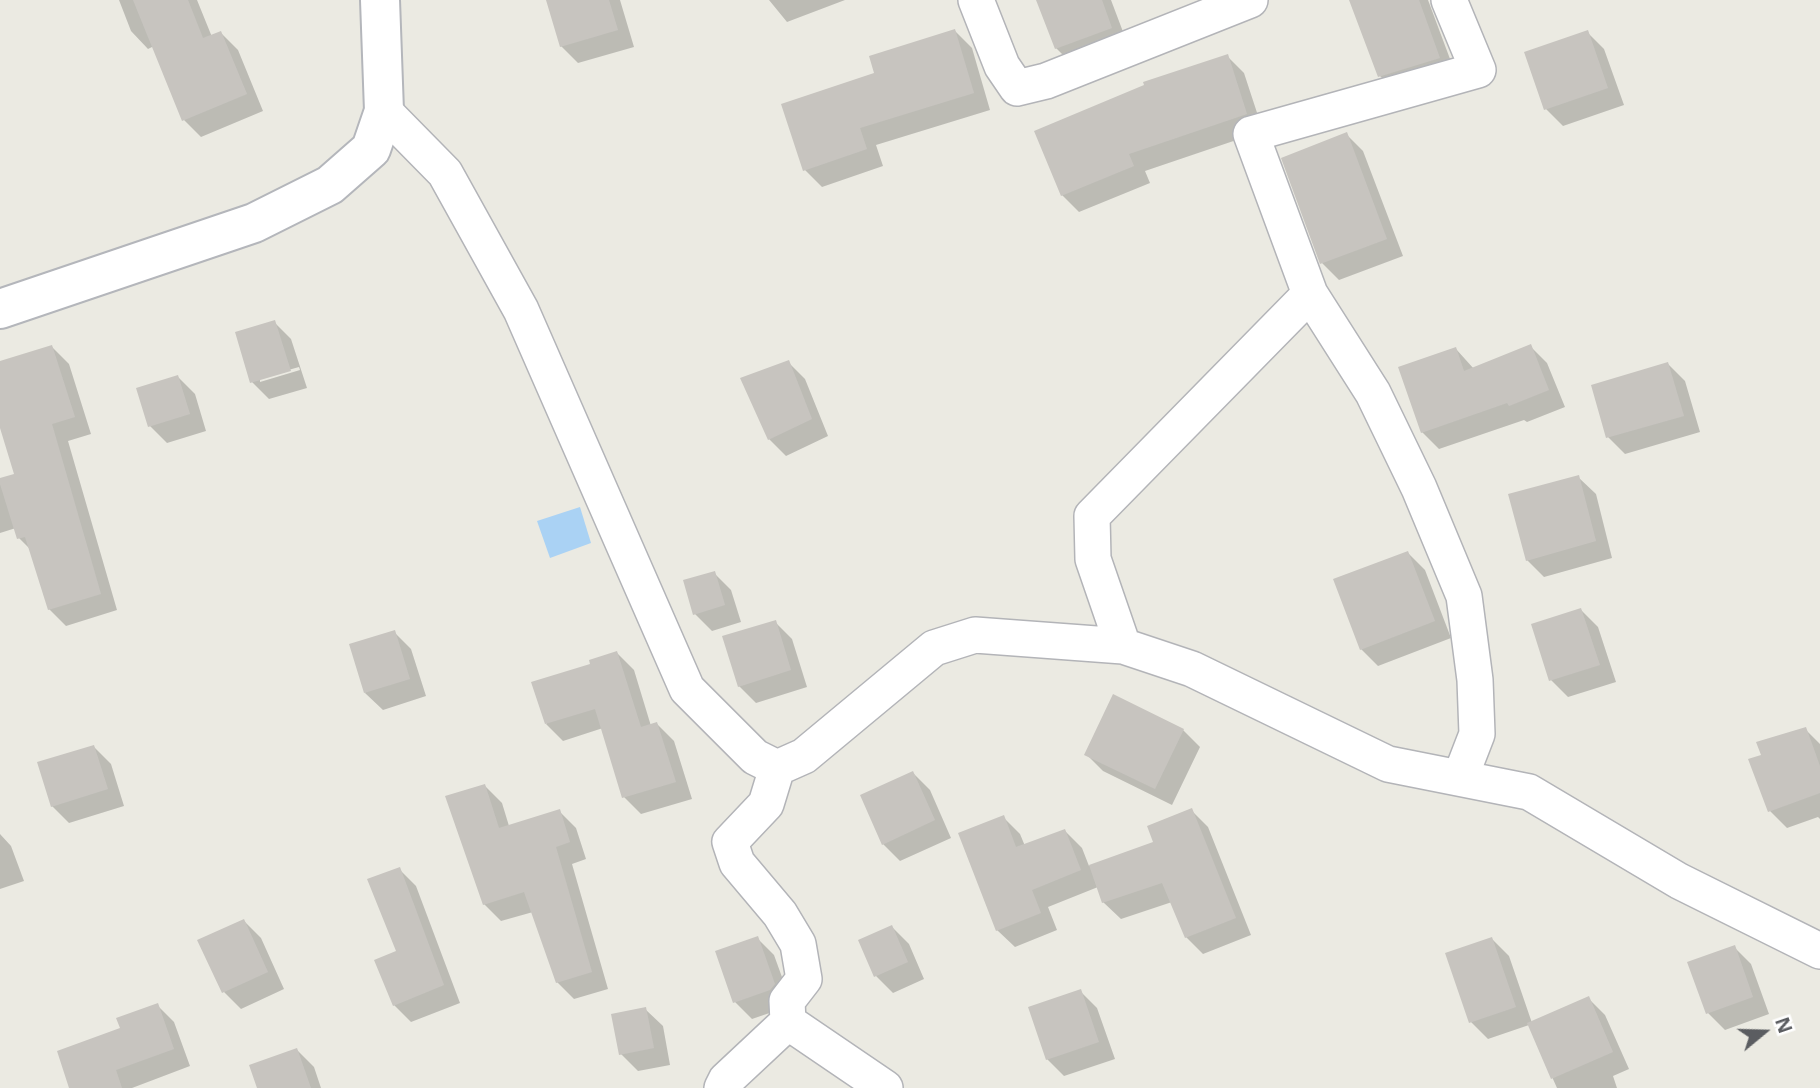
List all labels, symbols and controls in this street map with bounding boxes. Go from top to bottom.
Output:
north arrow [1729,997,1799,1067]
text: N [1769,1014,1799,1037]

